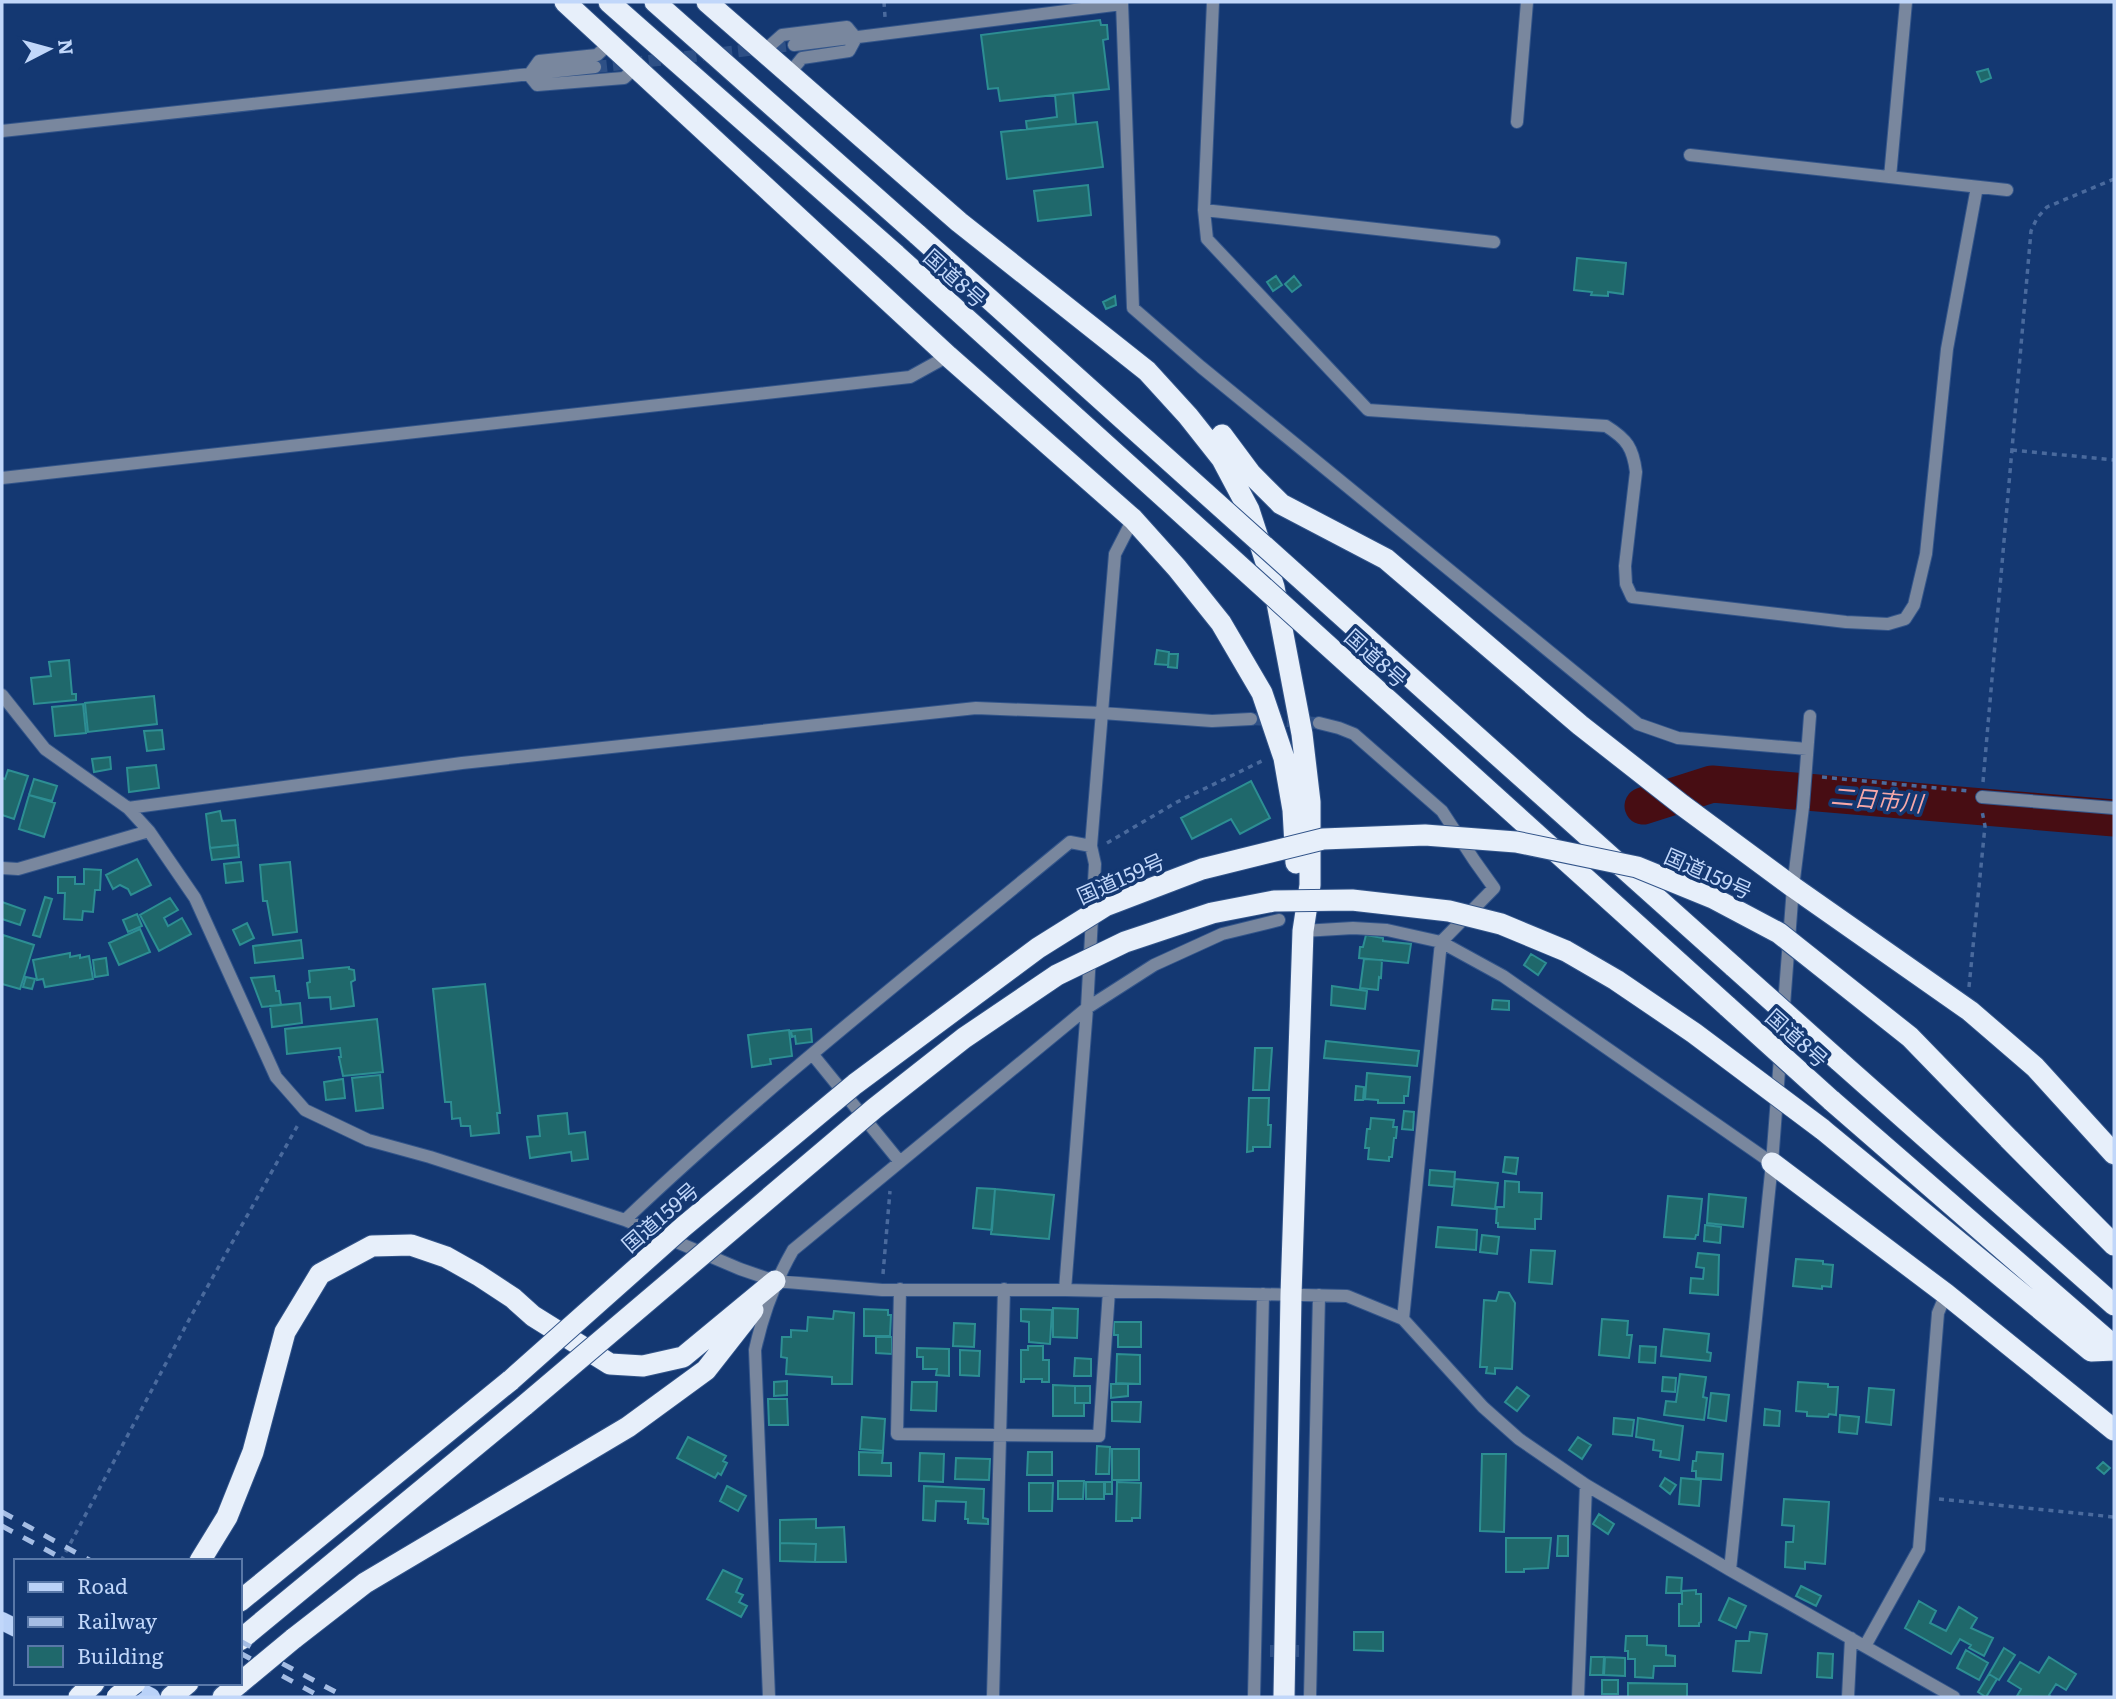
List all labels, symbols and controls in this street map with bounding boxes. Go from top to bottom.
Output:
north arrow [14,14,84,84]
text: N [52,38,82,57]
street label: 国道8号 [918,241,994,313]
street label: 国道8号 [1339,621,1415,693]
water label: 二日市川 [1830,777,1927,819]
street label: 国道159号 [1660,839,1758,905]
street label: 国道159号 [1071,844,1169,910]
street label: 国道8号 [1760,1001,1836,1073]
street label: 国道159号 [614,1174,704,1258]
legend [14,1559,242,1685]
text: Road [77,1569,128,1600]
text: Railway [77,1604,158,1635]
text: Building [77,1639,164,1670]

